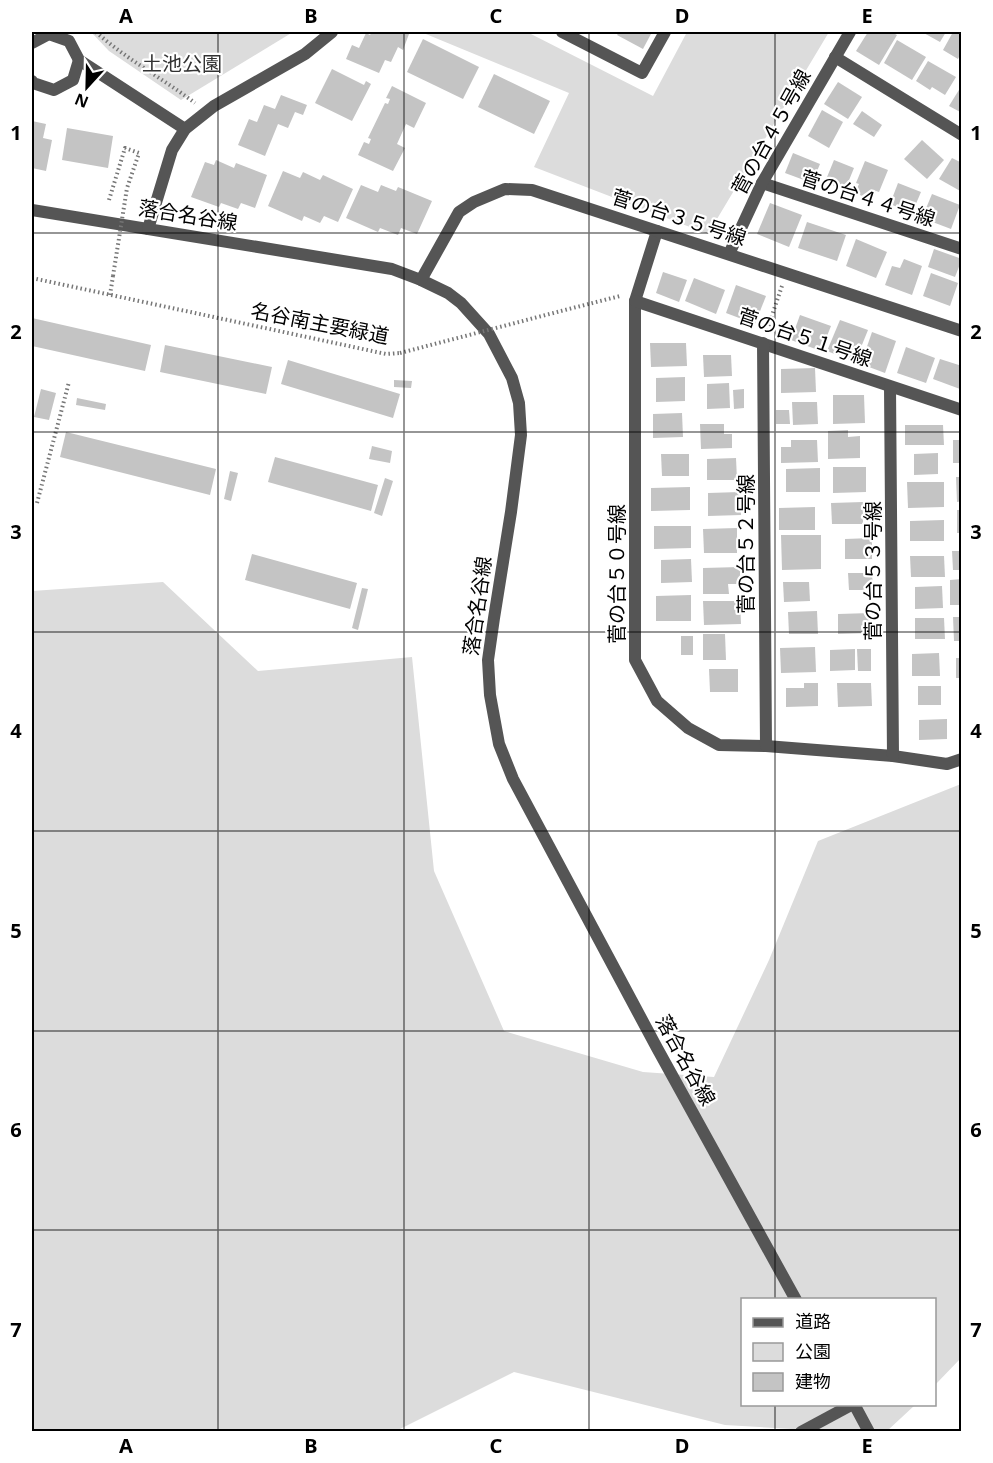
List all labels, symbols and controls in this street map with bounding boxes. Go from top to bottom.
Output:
text: A [119,2,133,29]
text: B [304,2,318,29]
text: C [490,2,503,29]
text: D [675,2,689,29]
text: E [861,2,873,29]
park label: 土池公園 [142,50,222,77]
north arrow [57,57,117,117]
street label: 菅の台４５号線 [725,64,817,200]
text: N [71,88,92,114]
text: 1 [10,119,22,146]
text: 1 [970,119,982,146]
street label: 菅の台４４号線 [797,164,939,232]
street label: 菅の台３５号線 [608,183,750,251]
street label: 落合名谷線 [137,194,239,236]
street label: 名谷南主要緑道 [249,296,391,350]
street label: 菅の台５１号線 [734,301,876,373]
text: 2 [10,318,22,345]
text: 2 [970,318,982,345]
street label: 菅の台５２号線 [732,474,759,614]
street label: 菅の台５３号線 [859,501,886,641]
street label: 菅の台５０号線 [603,504,630,644]
text: 3 [10,518,22,545]
text: 3 [970,518,982,545]
street label: 落合名谷線 [457,555,497,657]
text: 4 [10,717,22,744]
text: 4 [970,717,982,744]
text: 5 [10,917,22,944]
text: 5 [970,917,982,944]
street label: 落合名谷線 [650,1010,722,1110]
text: 6 [10,1116,22,1143]
text: 6 [970,1116,982,1143]
legend [741,1298,936,1406]
text: 道路 [795,1309,831,1333]
text: 7 [10,1316,22,1343]
text: 7 [970,1316,982,1343]
text: 公園 [795,1339,831,1363]
text: 建物 [795,1369,831,1393]
text: A [119,1432,133,1459]
text: B [304,1432,318,1459]
text: C [490,1432,503,1459]
text: D [675,1432,689,1459]
text: E [861,1432,873,1459]

